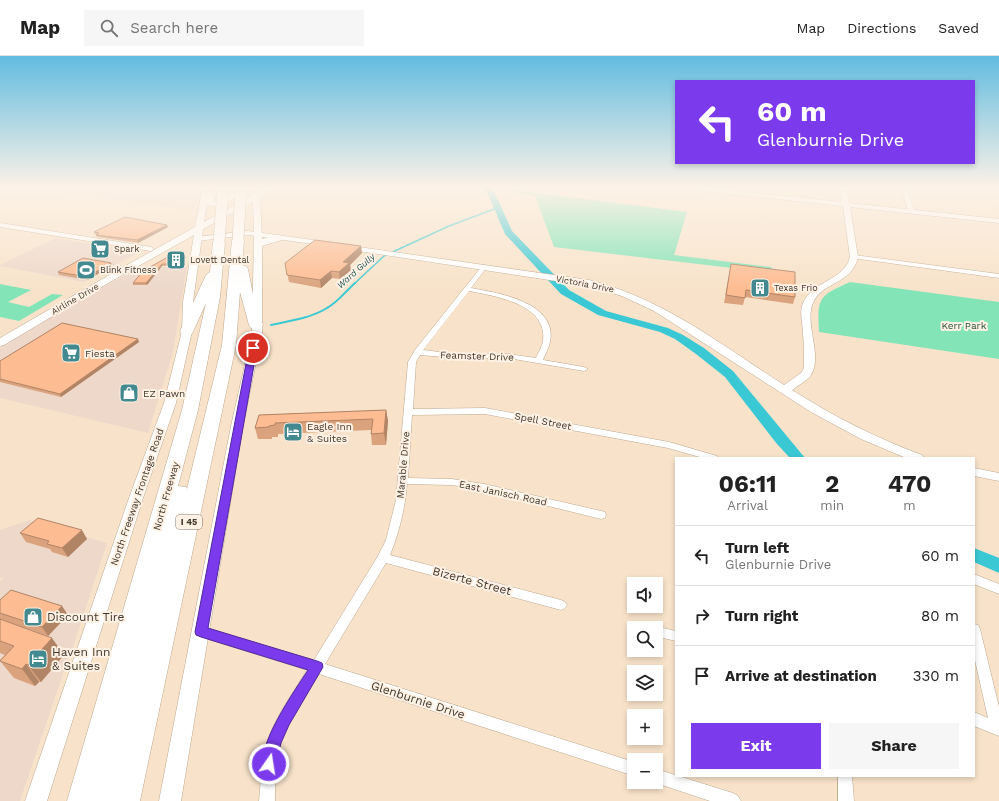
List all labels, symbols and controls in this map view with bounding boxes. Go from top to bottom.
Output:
search box [84,10,364,46]
text: Map [20,16,60,39]
icon: search [98,17,120,39]
text: Search here [130,19,218,37]
text: Map [797,20,825,36]
text: Directions [847,20,916,36]
text: Saved [938,20,979,36]
text: 60 m [757,95,827,128]
icon: left [691,96,743,148]
text: Glenburnie Drive [757,129,904,150]
supermarket icon: Spark [89,238,111,260]
place label: Spark [114,244,139,254]
building icon: Lovett Dental [165,249,187,271]
water label: Ward Gully [335,251,377,290]
place label: Lovett Dental [190,255,249,265]
sports icon: Blink Fitness [75,259,97,281]
place label: Blink Fitness [100,265,157,275]
street label: Victoria Drive [555,273,615,295]
building icon: Texas Frio [749,277,771,299]
street label: Airline Drive [49,281,101,317]
place label: Texas Frio [774,283,818,293]
park label: Kerr Park [942,320,987,331]
pin [236,331,270,365]
icon: arrive [242,337,264,359]
supermarket icon: Fiesta [60,342,82,364]
place label: Fiesta [85,348,115,359]
street label: Feamster Drive [440,349,514,363]
shop icon: EZ Pawn [118,382,140,404]
place label: EZ Pawn [143,388,185,399]
street label: Spell Street [514,410,573,432]
hotel icon: Eagle Inn & Suites [282,421,304,443]
place label: Eagle Inn & Suites [307,421,352,444]
street label: North Freeway Frontage Road [108,427,166,567]
street label: Marable Drive [395,431,411,499]
street label: North Freeway [151,460,181,531]
text: 06:11 [719,470,777,498]
text: 2 [825,470,839,498]
text: 470 [888,470,931,498]
street label: East Janisch Road [458,478,548,508]
text: Arrival [727,498,768,513]
text: min [820,498,844,513]
text: m [903,498,916,513]
road number: I 45 [176,515,202,529]
text: Turn left [725,539,789,557]
icon: left [691,545,713,567]
text: 60 m [921,547,959,565]
text: Glenburnie Drive [725,557,831,572]
street label: Bizerte Street [431,564,513,598]
map controls [627,577,663,789]
button: sound [627,577,663,613]
icon: right [691,605,713,627]
shop icon: Discount Tire [22,606,44,628]
text: Turn right [725,607,798,625]
text: 80 m [921,607,959,625]
place label: Discount Tire [47,610,125,624]
button: search [627,621,663,657]
place label: Haven Inn & Suites [52,645,110,673]
hotel icon: Haven Inn & Suites [27,648,49,670]
button: layers [627,665,663,701]
icon: arrive [691,665,713,687]
text: Arrive at destination [725,667,877,685]
text: 330 m [913,667,959,685]
street label: Glenburnie Drive [369,678,467,722]
button: + [627,709,663,745]
button: Exit [691,723,821,769]
button: Share [829,723,959,769]
position arrow [248,743,290,785]
button: − [627,753,663,789]

